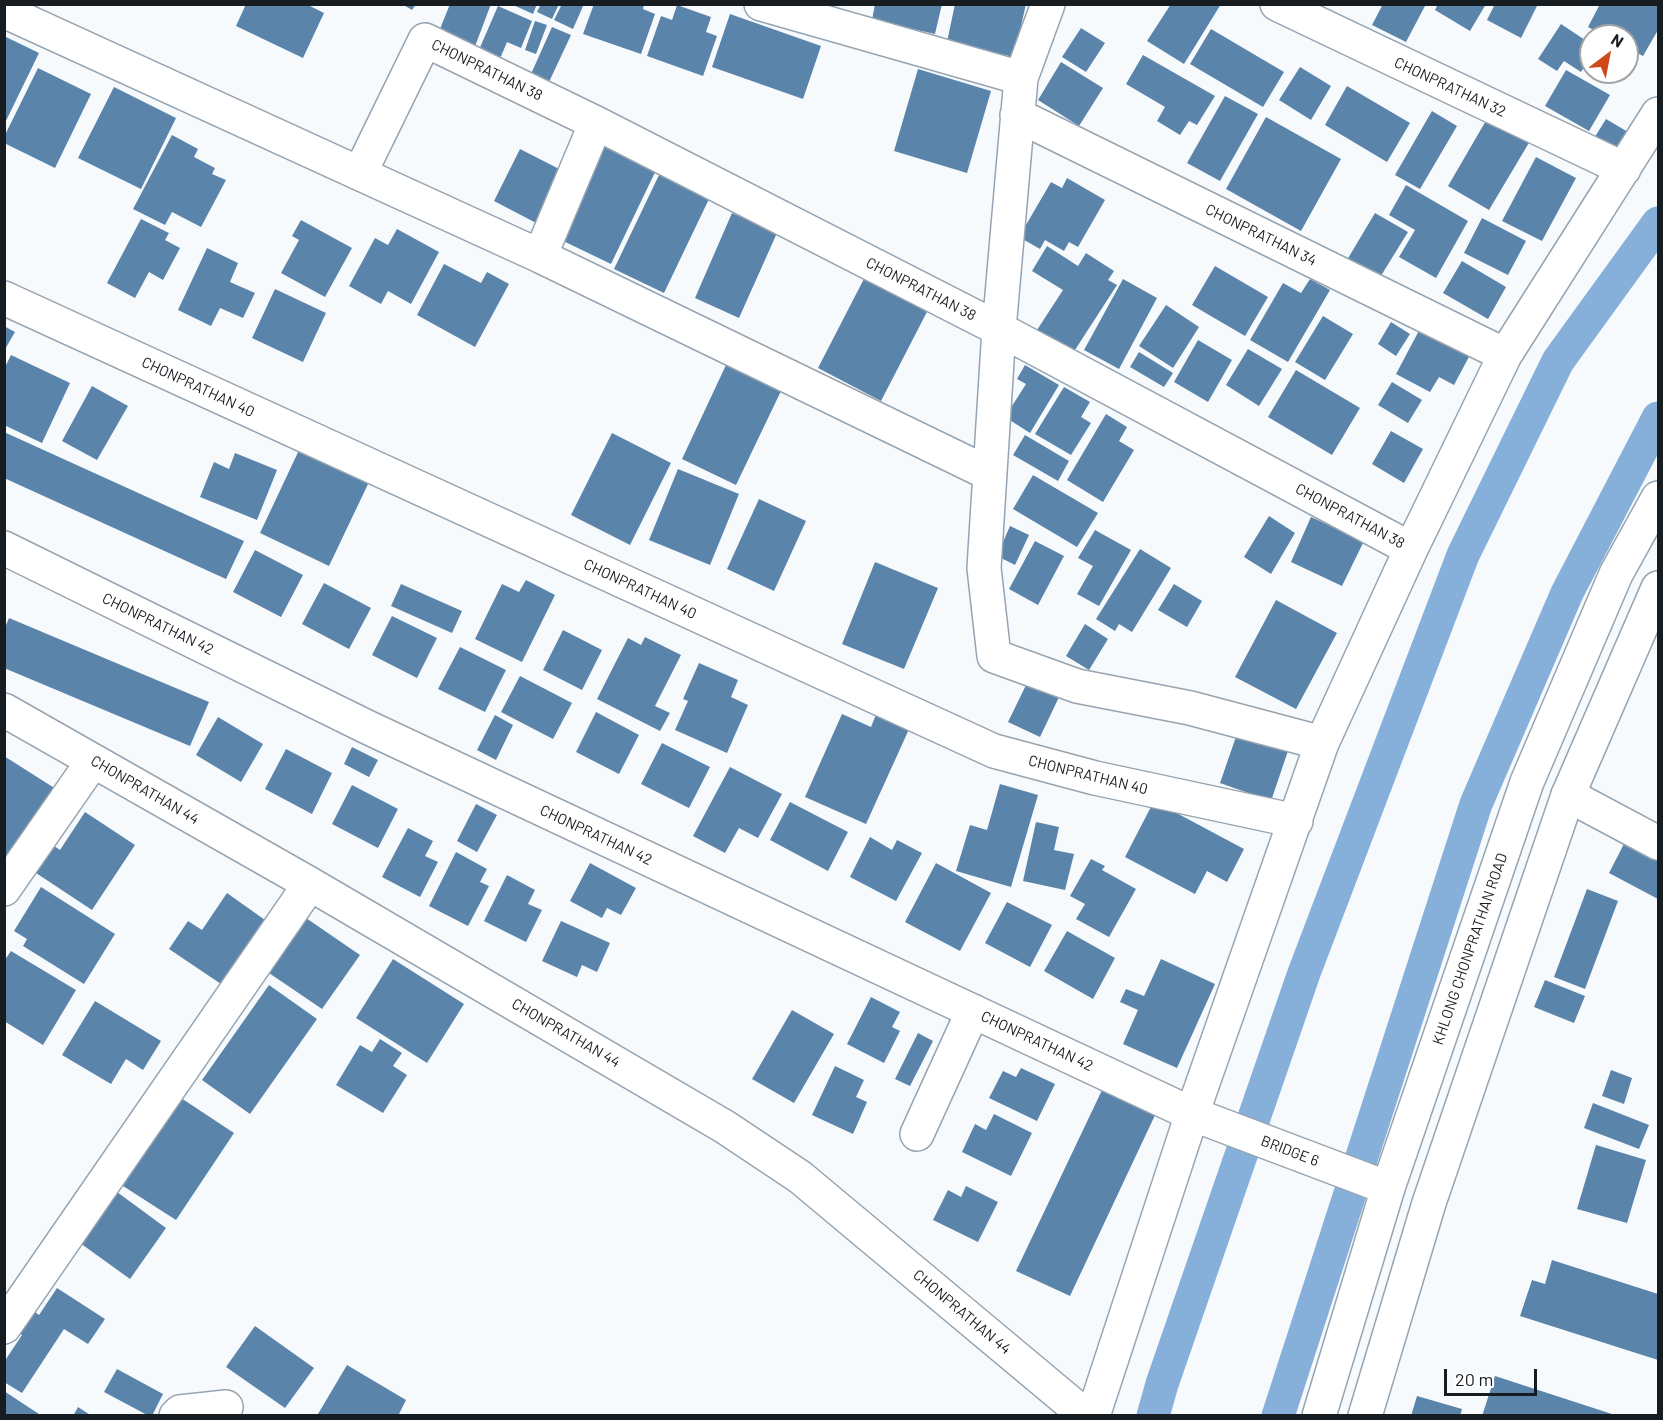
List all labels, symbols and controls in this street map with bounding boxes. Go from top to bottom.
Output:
north arrow [1579,24,1639,84]
text: N [1608,29,1627,51]
street label: CHONPRATHAN 38 [429,35,545,105]
street label: CHONPRATHAN 32 [1391,53,1509,121]
street label: CHONPRATHAN 34 [1202,200,1320,270]
street label: CHONPRATHAN 38 [863,253,979,325]
street label: CHONPRATHAN 40 [139,353,257,421]
street label: CHONPRATHAN 38 [1292,480,1408,552]
street label: CHONPRATHAN 40 [581,555,699,623]
street label: CHONPRATHAN 42 [99,589,217,659]
street label: CHONPRATHAN 40 [1026,751,1150,799]
street label: CHONPRATHAN 44 [88,752,202,828]
street label: CHONPRATHAN 42 [537,801,655,869]
street label: KHLONG CHONPRATHAN ROAD [1429,851,1511,1047]
street label: CHONPRATHAN 44 [509,995,623,1071]
street label: CHONPRATHAN 42 [978,1007,1096,1075]
street label: BRIDGE 6 [1258,1132,1322,1170]
street label: CHONPRATHAN 44 [909,1266,1015,1358]
scale bar [1447,1357,1540,1395]
text: 20 m [1455,1368,1493,1390]

